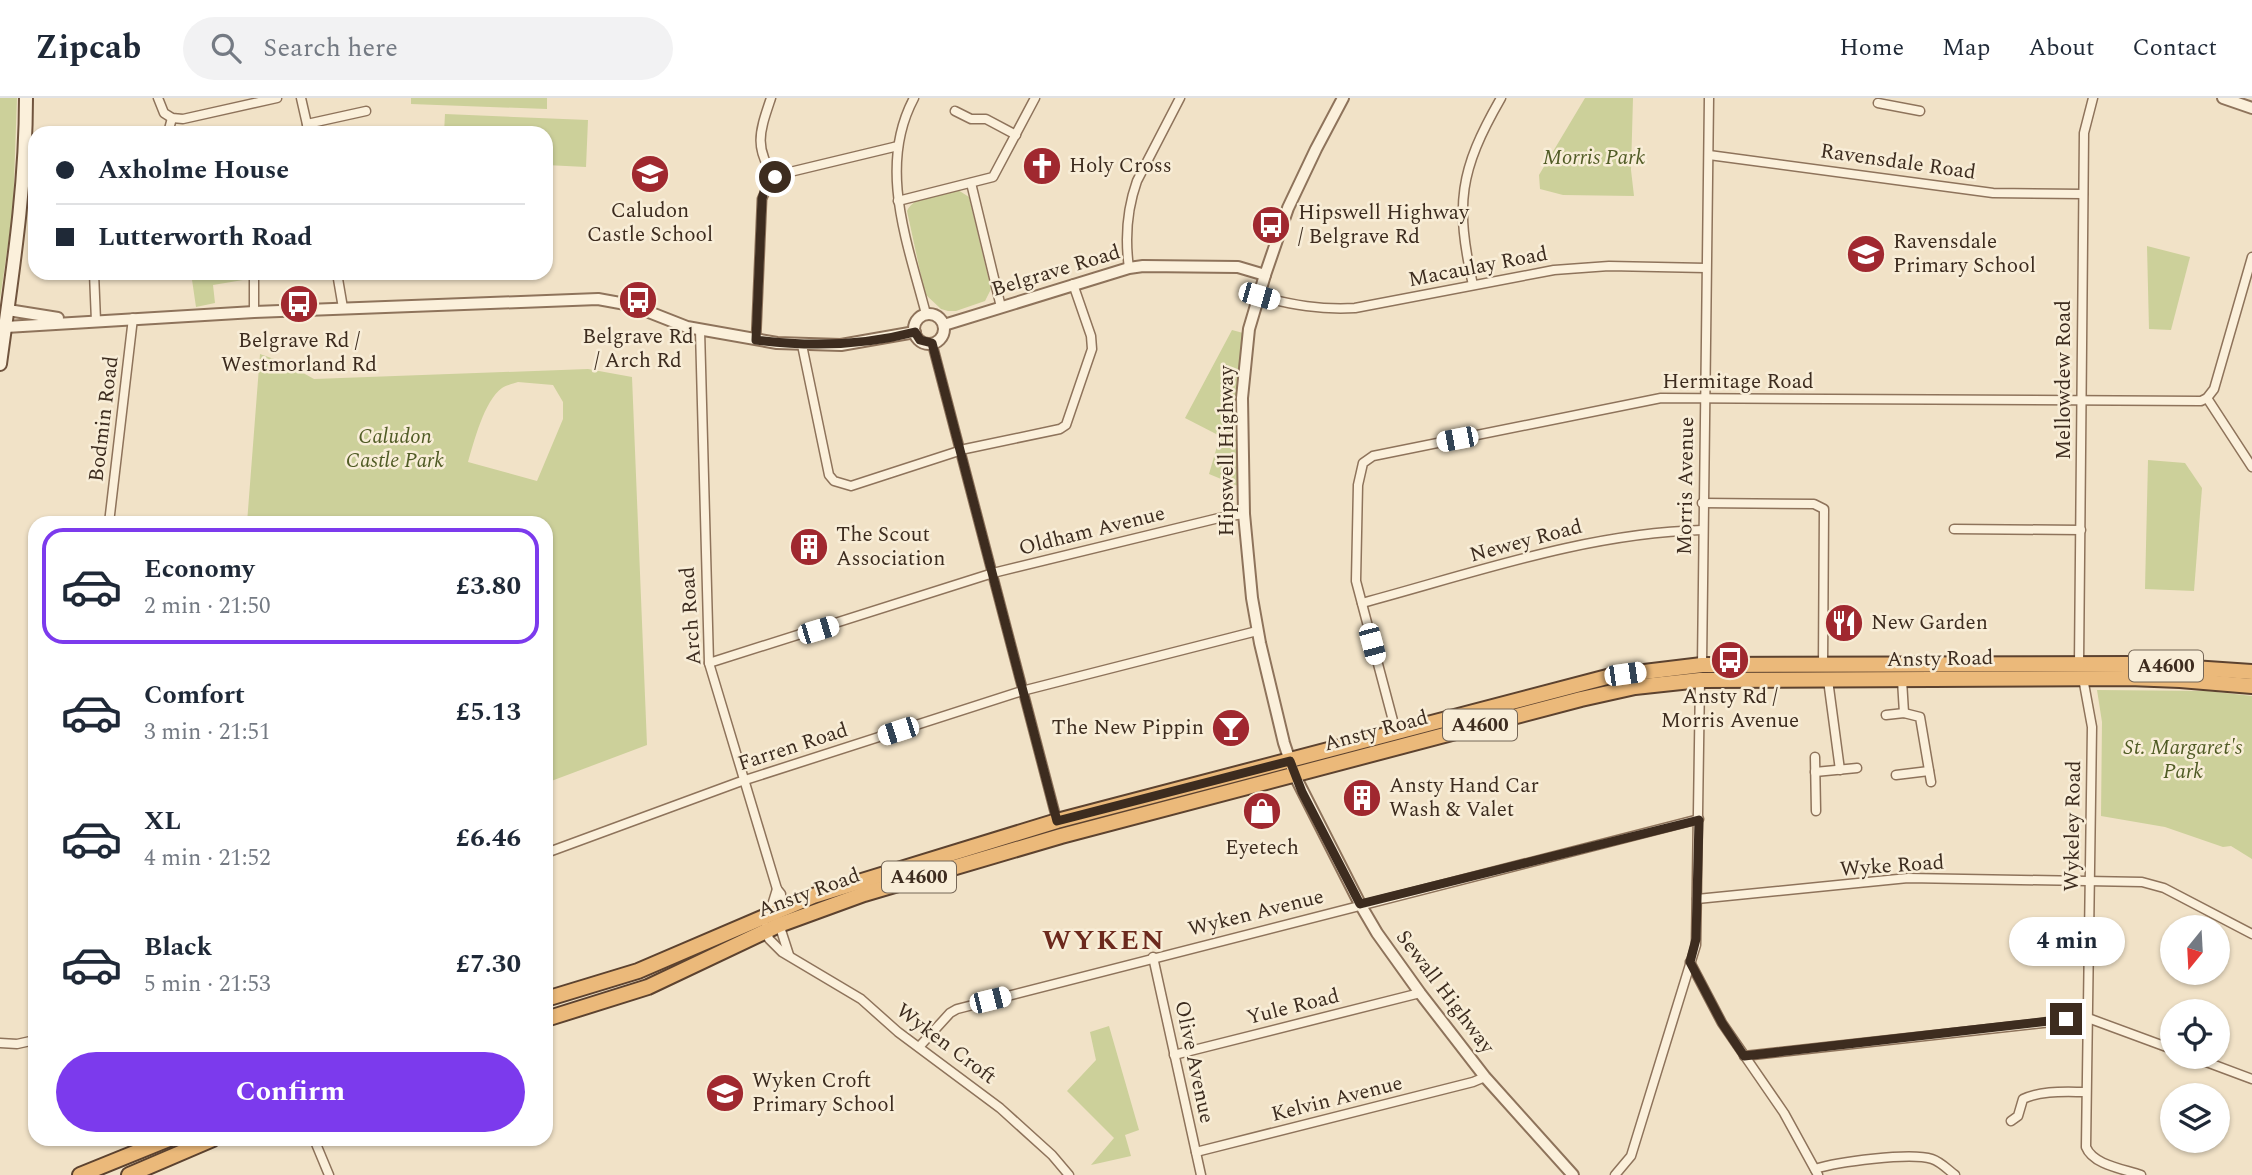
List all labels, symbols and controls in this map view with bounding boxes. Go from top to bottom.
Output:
search box [183,17,673,80]
text: Zipcab [35,23,141,73]
text: Search here [263,28,398,68]
icon: search [207,29,245,67]
text: Home [1839,30,1904,66]
text: Map [1942,30,1990,66]
text: About [2028,30,2094,66]
text: Contact [2132,30,2217,66]
street label: Ravensdale Road [1818,135,1978,189]
park label: Morris Park [1543,142,1645,174]
church icon: Holy Cross [1021,145,1063,187]
text: Axholme House [98,150,289,190]
place label: Holy Cross [1069,150,1172,182]
school or university icon: Caludon Castle School [629,153,671,195]
route start [759,161,791,193]
place label: Caludon Castle School [587,195,713,251]
place label: Hipswell Highway / Belgrave Rd [1298,197,1470,253]
bus stop icon: Hipswell Highway / Belgrave Rd [1250,204,1292,246]
text: Lutterworth Road [98,217,312,257]
place label: Ravensdale Primary School [1893,226,2036,282]
school or university icon: Ravensdale Primary School [1845,233,1887,275]
street label: Belgrave Road [988,236,1124,306]
street label: Macaulay Road [1405,238,1551,296]
bus stop icon: Belgrave Rd / Arch Rd [617,279,659,321]
car [1236,280,1283,312]
bus stop icon: Belgrave Rd / Westmorland Rd [278,283,320,325]
street label: Mellowdew Road [2048,300,2080,460]
place label: Belgrave Rd / Arch Rd [582,321,694,377]
place label: Belgrave Rd / Westmorland Rd [221,325,377,381]
street label: Bodmin Road [80,354,128,484]
street label: Hipswell Highway [1211,365,1243,537]
street label: Hermitage Road [1662,366,1814,398]
street label: Morris Avenue [1669,417,1703,555]
park label: Caludon Castle Park [346,421,444,477]
car [1435,425,1480,453]
street label: Oldham Avenue [1015,497,1169,565]
street label: Newey Road [1466,511,1586,571]
place label: The Scout Association [836,519,945,575]
building icon: The Scout Association [788,526,830,568]
text: Economy [144,549,254,589]
icon: car [60,555,123,618]
text: £3.80 [456,566,521,606]
street label: Arch Road [672,566,710,666]
text: 2 min · 21:50 [144,589,271,624]
restaurant icon: New Garden [1823,602,1865,644]
place label: New Garden [1871,607,1988,639]
car [795,614,842,646]
car [1357,621,1388,667]
bus stop icon: Ansty Rd / Morris Avenue [1709,639,1751,681]
street label: Ansty Road [1886,642,1994,676]
road number: A4600 [2129,650,2203,681]
car [1603,661,1648,687]
text: Comfort [144,675,245,715]
icon: car [60,681,123,744]
place label: Ansty Rd / Morris Avenue [1661,681,1799,737]
text: £5.13 [456,692,521,732]
street label: Ansty Road [1320,702,1432,760]
bar icon: The New Pippin [1210,707,1252,749]
road number: A4600 [1443,710,1517,740]
place label: The New Pippin [1052,712,1204,744]
street label: Farren Road [734,714,852,780]
text: 3 min · 21:51 [144,715,271,750]
car [875,715,922,747]
park label: St. Margaret's Park [2124,732,2243,788]
street label: Wykeley Road [2056,760,2090,892]
place label: Ansty Hand Car Wash & Valet [1389,770,1539,826]
building icon: Ansty Hand Car Wash & Valet [1341,777,1383,819]
shop icon: Eyetech [1241,790,1283,832]
text: XL [144,801,181,841]
icon: car [60,807,123,870]
text: £6.46 [456,818,521,858]
place label: Eyetech [1225,832,1299,864]
text: 4 min · 21:52 [144,841,271,876]
street label: Wyke Road [1839,846,1945,886]
street label: Ansty Road [753,860,865,926]
road number: A4600 [882,862,956,892]
street label: Wyken Avenue [1185,881,1327,945]
north arrow [2160,915,2230,985]
map controls [2160,915,2230,1153]
callout: 4 min [2008,918,2124,967]
district label: WYKEN [1042,919,1166,962]
street label: Sewall Highway [1388,923,1503,1062]
text: 4 min [2036,924,2098,959]
text: Black [144,927,212,967]
icon: car [60,933,123,996]
text: £7.30 [456,944,521,984]
text: 5 min · 21:53 [144,967,271,1002]
street label: Yule Road [1243,980,1343,1034]
car [968,985,1013,1015]
street label: Wyken Croft [889,995,1003,1093]
street label: Olive Avenue [1165,998,1223,1126]
button: locate [2160,999,2230,1069]
route end [2050,1003,2082,1035]
button: Confirm [56,1052,525,1132]
place label: Wyken Croft Primary School [752,1065,895,1121]
street label: Kelvin Avenue [1268,1067,1406,1131]
school or university icon: Wyken Croft Primary School [704,1072,746,1114]
button: layers [2160,1083,2230,1153]

